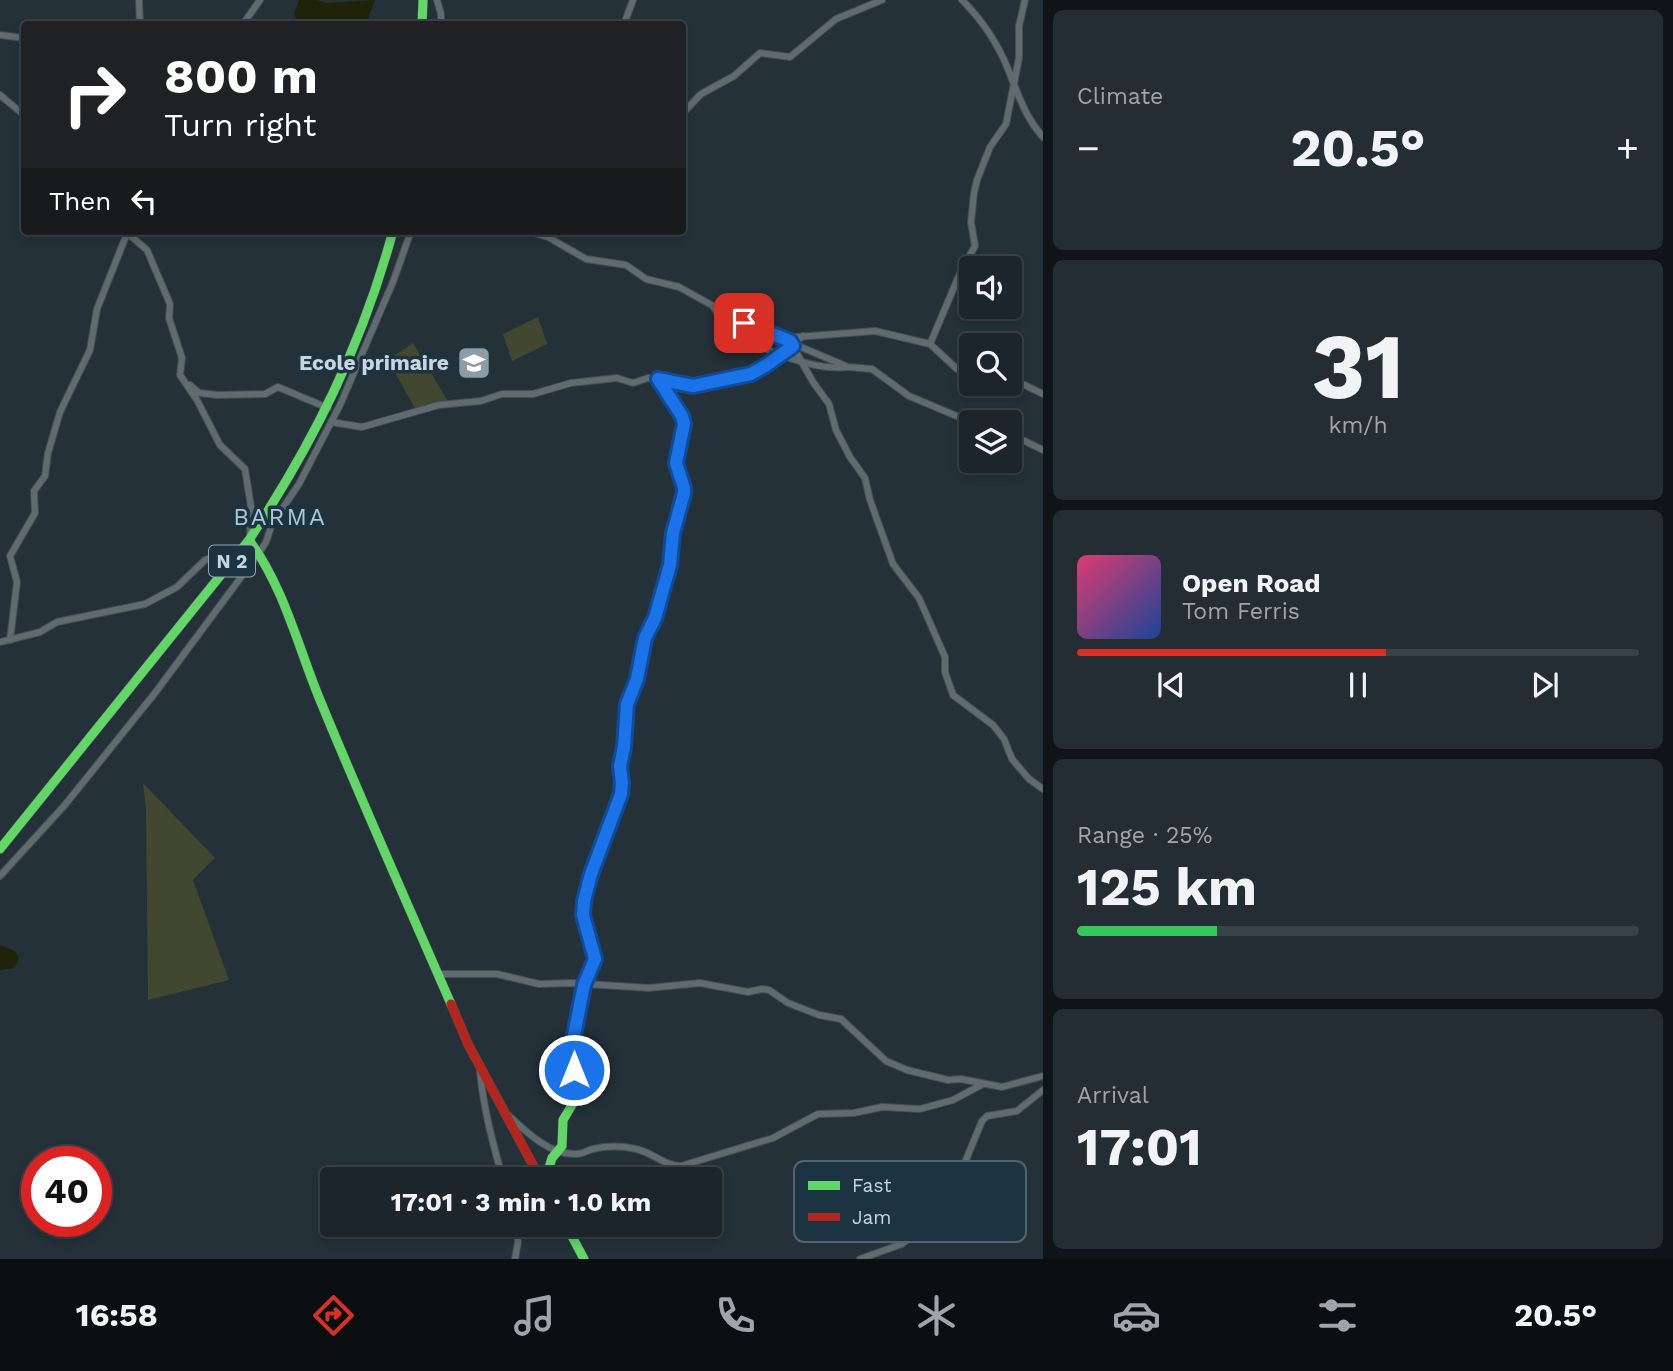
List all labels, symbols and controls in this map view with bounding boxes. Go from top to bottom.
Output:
text: 800 m [164,47,318,105]
icon: right [49,49,140,140]
text: Climate [1077,83,1163,110]
text: Turn right [164,106,316,144]
text: 20.5° [1290,118,1426,179]
text: − [1077,126,1100,170]
text: + [1616,126,1639,170]
icon: left [125,182,163,220]
text: Then [49,186,111,216]
map controls [959,256,1022,473]
button: sound [959,256,1022,319]
pin [714,293,774,353]
icon: arrive [725,304,763,342]
text: 31 [1311,313,1405,420]
button: search [959,333,1022,396]
school or university icon: Ecole primaire [455,344,493,382]
place label: Ecole primaire [299,350,449,375]
button: layers [959,410,1022,473]
text: km/h [1328,412,1388,439]
district label: BARMA [233,503,327,531]
road number: N 2 [209,546,255,576]
text: Open Road [1182,568,1320,598]
text: Tom Ferris [1182,598,1300,625]
icon: previous [1152,666,1190,704]
icon: pause [1339,666,1377,704]
icon: next [1526,666,1564,704]
text: Range · 25% [1077,822,1212,849]
text: 125 km [1077,857,1257,918]
position arrow [537,1033,611,1107]
text: Arrival [1077,1082,1149,1109]
text: 17:01 [1077,1117,1202,1178]
speed limit sign: 40 [21,1146,112,1237]
legend [794,1161,1026,1242]
text: Fast [852,1174,891,1197]
text: 17:01 · 3 min · 1.0 km [391,1187,651,1217]
text: Jam [852,1206,891,1229]
icon: directions [309,1291,358,1340]
icon: music [510,1291,559,1340]
icon: phone [711,1291,760,1340]
icon: climate [912,1291,961,1340]
icon: car [1112,1291,1161,1340]
icon: filters [1313,1291,1362,1340]
text: 16:58 [76,1296,158,1334]
text: 20.5° [1514,1296,1597,1334]

